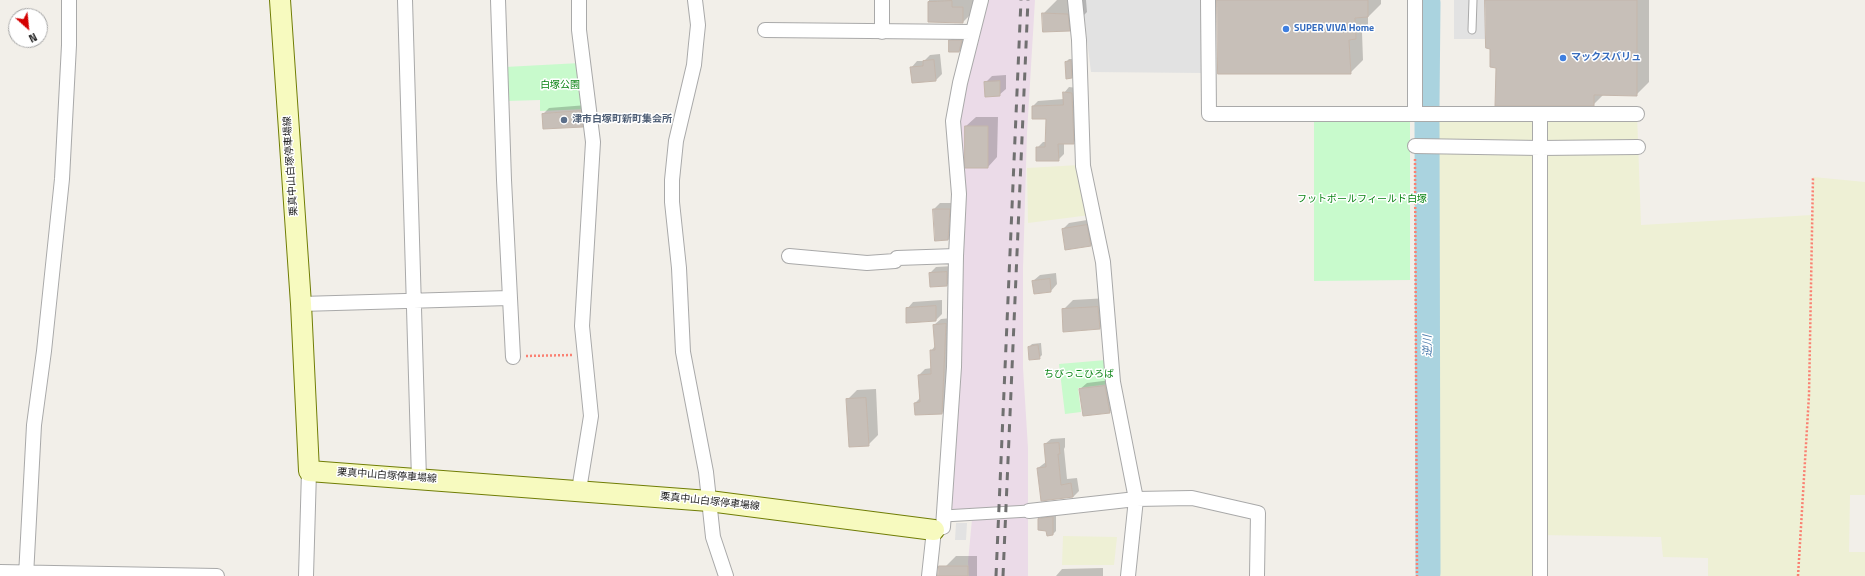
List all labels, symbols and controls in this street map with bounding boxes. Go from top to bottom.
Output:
north arrow [8,8,48,48]
place label: SUPER VIVA Home [1294,23,1374,35]
marker: SUPER VIVA Home [1281,24,1291,34]
text: N [26,29,40,47]
place label: マックスバリュ [1571,52,1641,64]
marker: マックスバリュ [1558,53,1568,63]
park label: 白塚公園 [540,80,580,92]
place label: 津市白塚町新町集会所 [572,114,672,126]
marker: 津市白塚町新町集会所 [559,115,569,125]
street label: 栗真中山白塚停車場線 [282,116,300,216]
park label: フットボールフィールド白塚 [1297,194,1427,206]
water label: 逆川 [1421,335,1435,357]
park label: ちびっこひろば [1044,369,1114,381]
street label: 栗真中山白塚停車場線 [337,467,437,485]
street label: 栗真中山白塚停車場線 [660,491,760,513]

